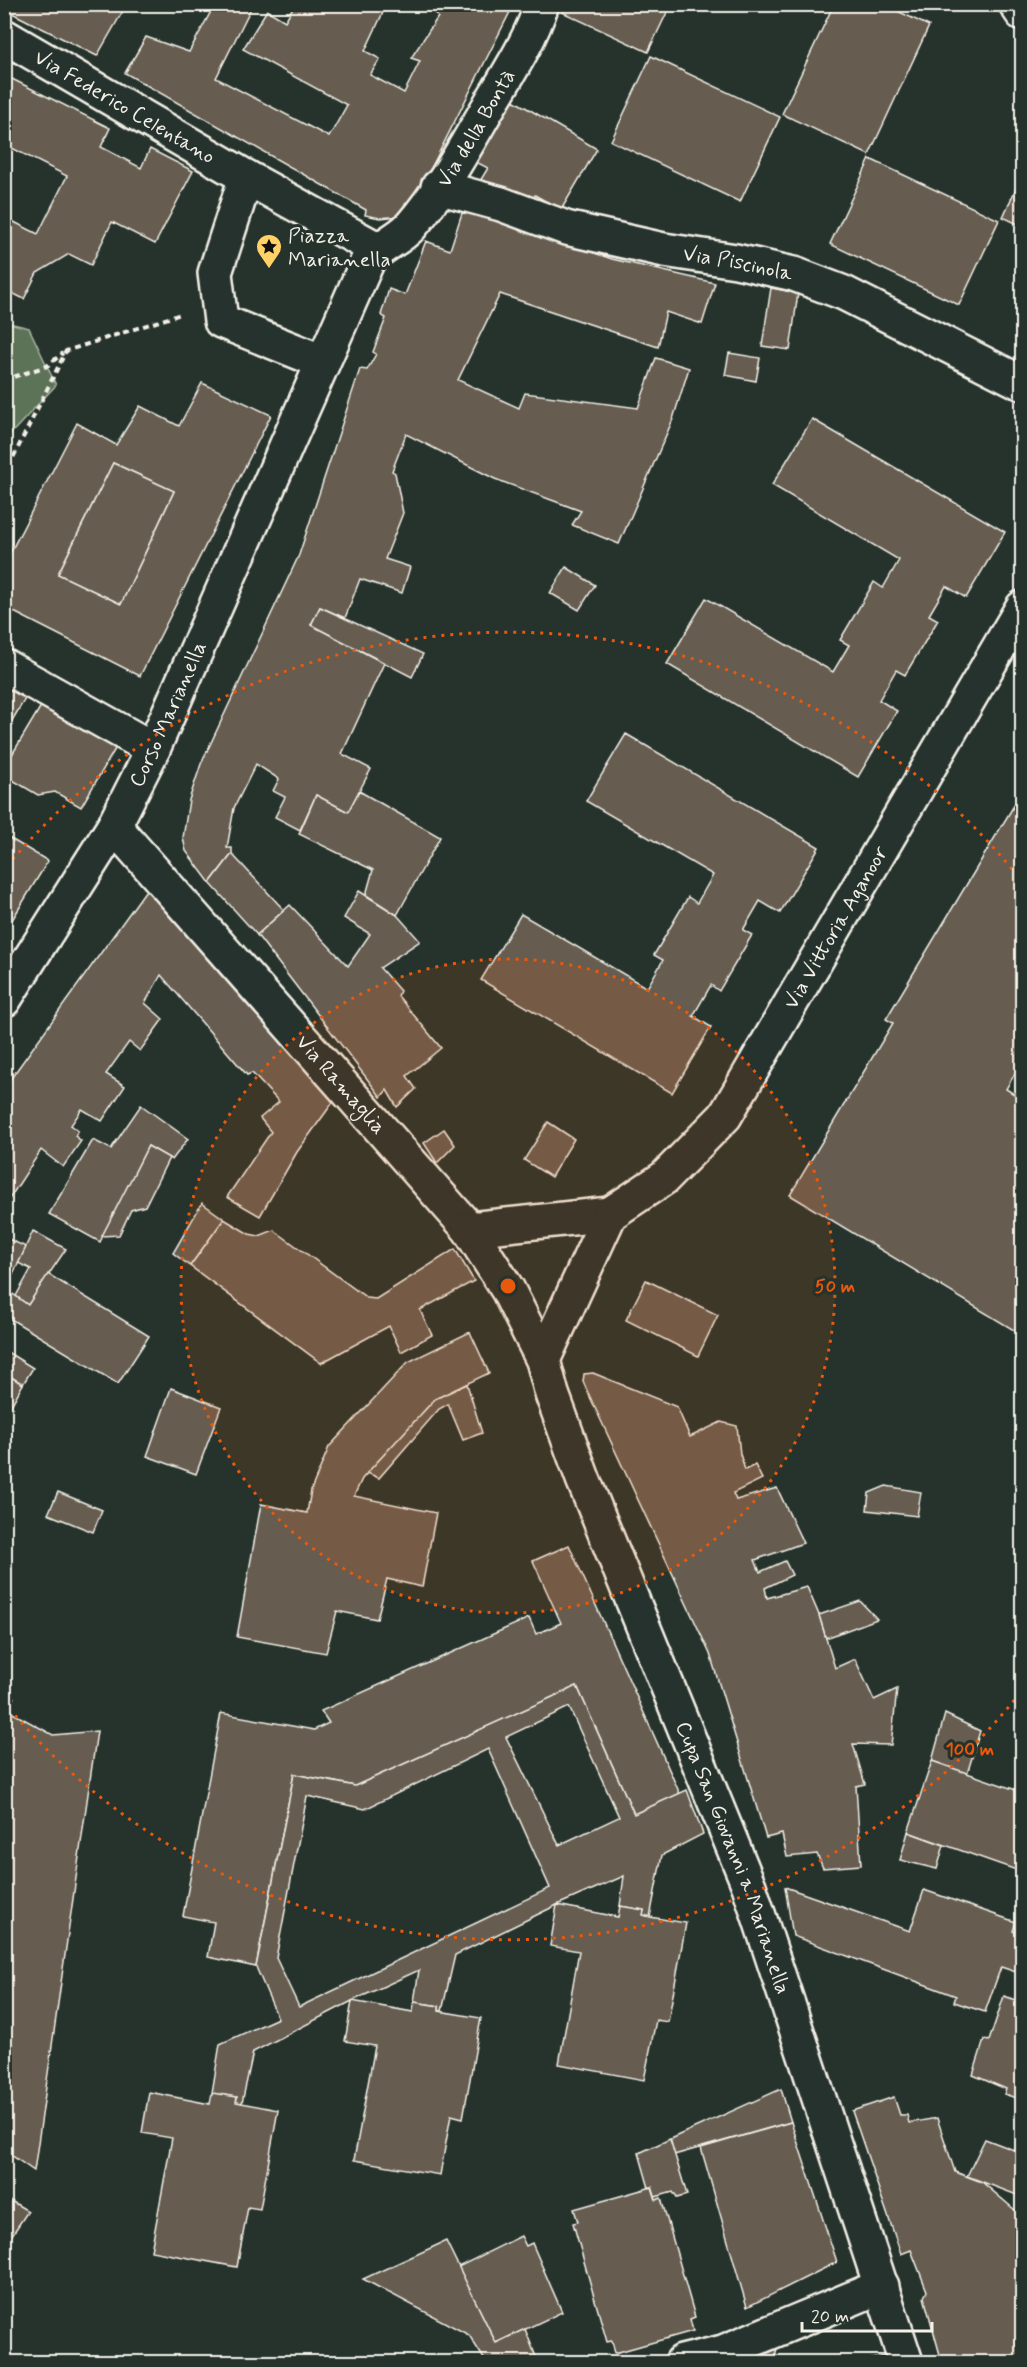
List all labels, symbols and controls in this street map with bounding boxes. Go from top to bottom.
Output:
street label: Via Federico Celentano [29,44,220,171]
street label: Via della Bontà [431,65,523,193]
place label: Piazza Marianella [288,222,391,274]
place icon: Piazza Marianella [254,232,284,270]
street label: Via Piscinola [681,240,796,288]
street label: Corso Marianella [123,637,214,792]
street label: Via Vittoria Aganoor [777,841,895,1015]
street label: Via Ramaglia [289,1029,392,1141]
text: 50 m [815,1275,855,1299]
centre of rings [498,1276,518,1296]
street label: Cupa San Giovanni a Marianella [668,1717,797,1998]
text: 100 m [946,1738,994,1762]
scale bar [802,2295,932,2333]
text: 20 m [811,2305,849,2329]

